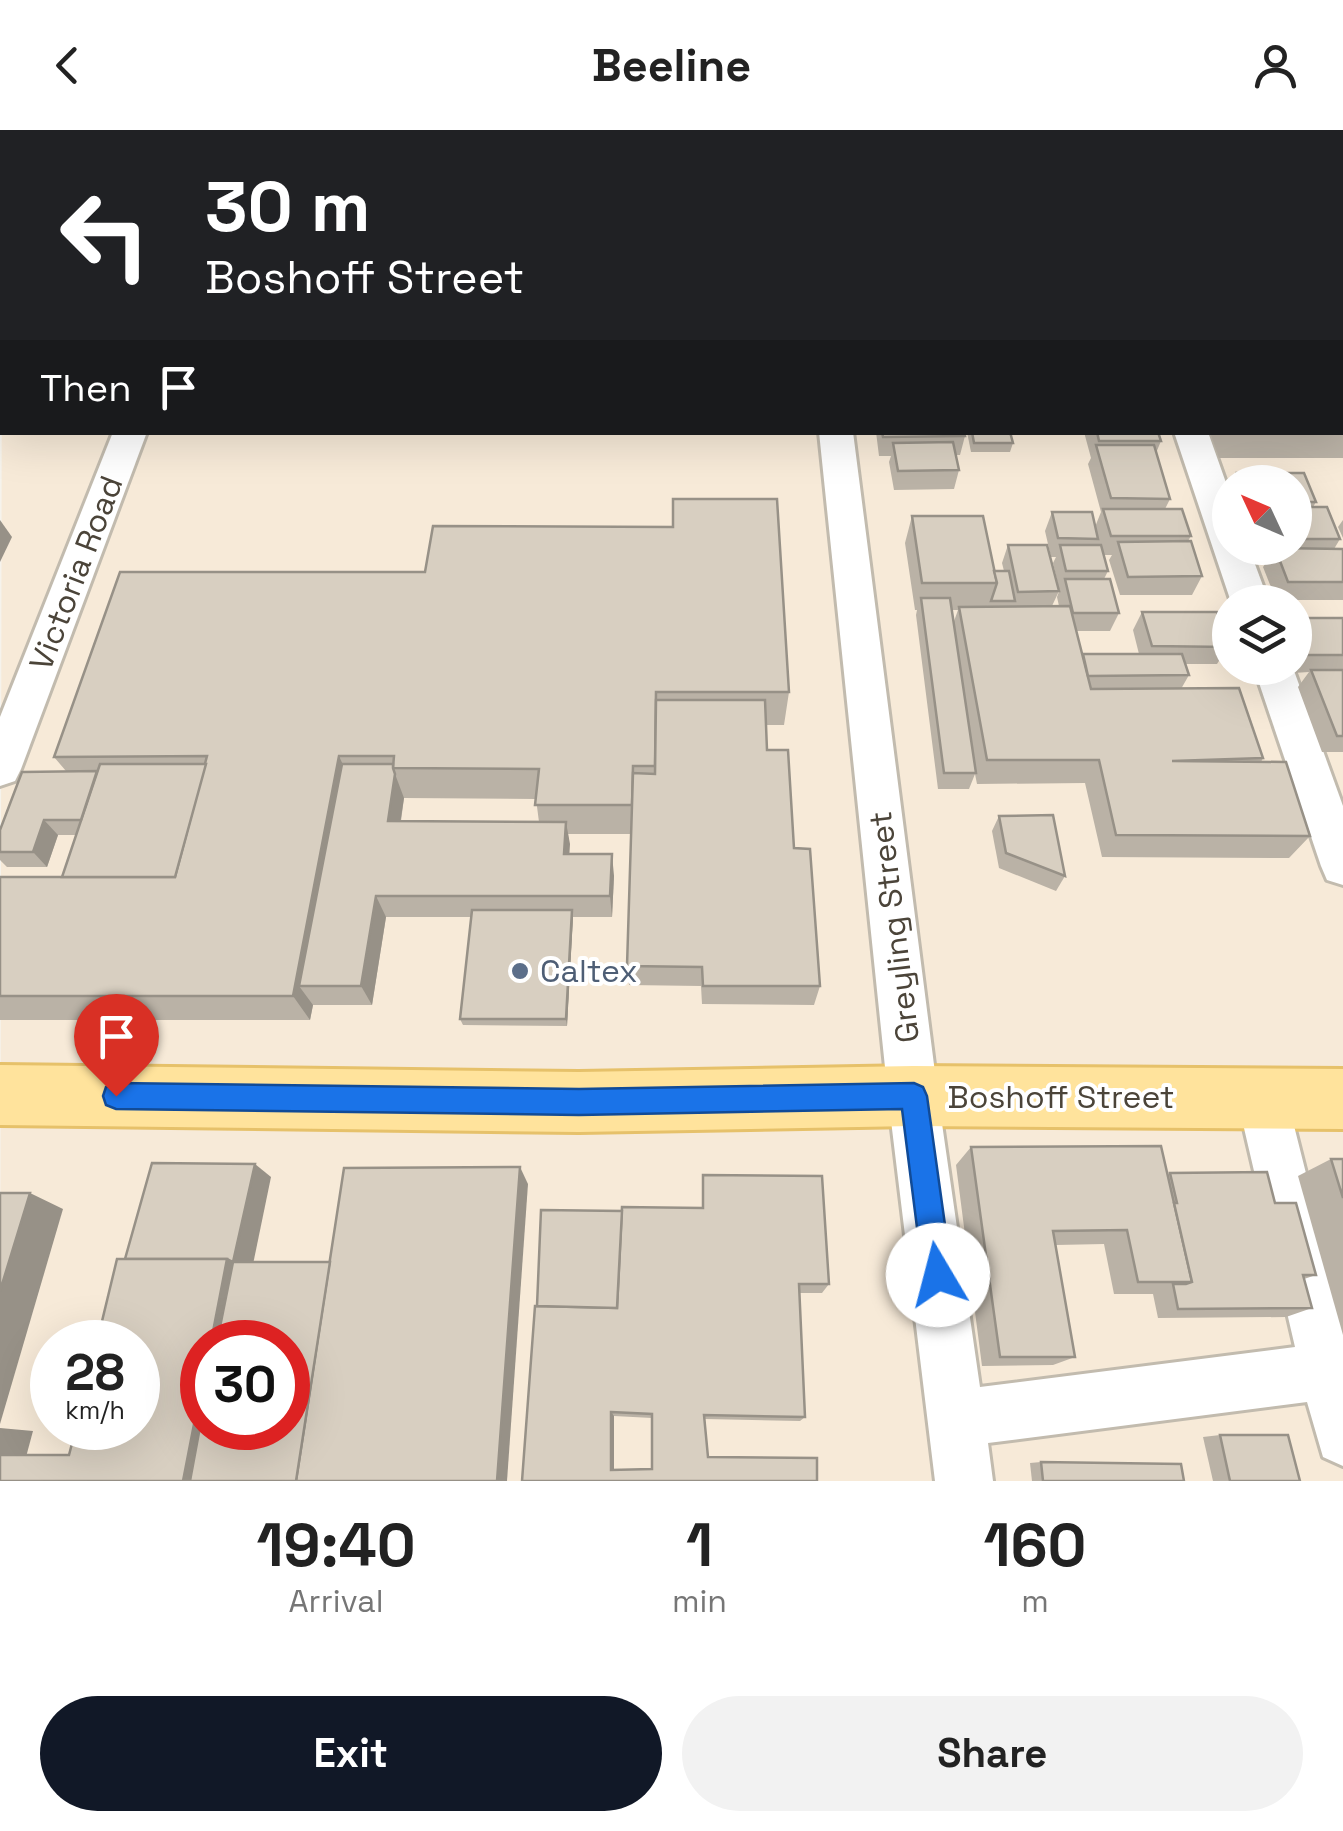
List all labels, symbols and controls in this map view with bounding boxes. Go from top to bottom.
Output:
text: Beeline [592,37,751,94]
icon: back [40,38,95,93]
icon: person [1248,38,1303,93]
text: 30 m [205,162,370,251]
icon: left [40,170,170,300]
text: Boshoff Street [205,249,524,306]
icon: arrive [151,360,206,415]
text: Then [40,364,131,412]
north arrow [1212,465,1312,565]
map controls [1212,465,1312,685]
street label: Victoria Road [21,470,131,676]
button: layers [1212,585,1312,685]
street label: Greyling Street [860,809,928,1045]
place label: Caltex [540,951,638,991]
marker: Caltex [509,960,531,982]
pin [74,994,159,1097]
icon: arrive [89,1009,144,1064]
street label: Boshoff Street [948,1077,1174,1117]
position arrow [886,1223,990,1327]
speed limit sign: 30 [180,1320,310,1450]
text: 28 [65,1341,125,1405]
text: km/h [65,1394,125,1426]
text: 19:40 [256,1507,416,1584]
text: 1 [686,1507,713,1584]
text: 160 [983,1507,1087,1584]
text: Arrival [288,1581,384,1621]
text: min [672,1581,727,1621]
text: m [1021,1581,1049,1621]
button: Exit [40,1696,662,1811]
button: Share [682,1696,1303,1811]

